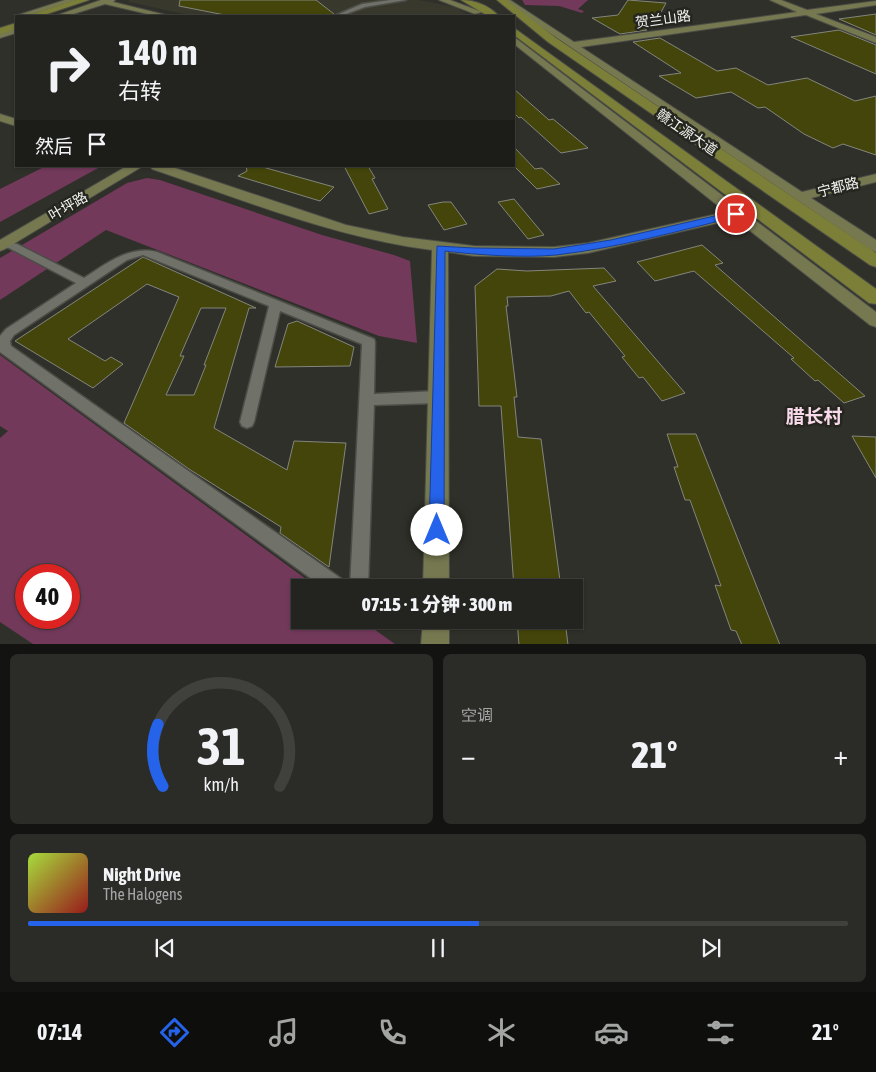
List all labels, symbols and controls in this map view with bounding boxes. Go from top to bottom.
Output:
street label: 贺兰山路 [634,7,692,31]
text: 140 m [118,32,197,72]
icon: right [35,35,100,100]
text: 右转 [118,78,162,104]
street label: 赣江源大道 [654,106,720,158]
icon: arrive [83,130,111,158]
text: 然后 [35,135,73,157]
street label: 宁都路 [816,174,860,200]
street label: 叶坪路 [46,189,90,223]
pin [715,193,757,235]
icon: arrive [722,200,750,228]
district label: 腊长村 [785,405,843,427]
position arrow [410,503,462,555]
speed limit sign: 40 [15,564,80,629]
text: 07:15 · 1 分钟 · 300 m [362,593,512,615]
text: 空调 [461,706,493,724]
text: 31 [197,716,246,776]
text: 21° [631,733,678,776]
text: − [461,739,476,771]
text: + [833,739,848,771]
text: km/h [204,774,239,795]
text: Night Drive [103,863,181,885]
text: The Halogens [103,885,183,903]
icon: previous [151,934,179,962]
icon: pause [424,934,452,962]
icon: next [697,934,725,962]
icon: directions [157,1015,192,1050]
icon: music [266,1015,301,1050]
icon: phone [375,1015,410,1050]
icon: climate [484,1015,519,1050]
icon: car [594,1015,629,1050]
icon: filters [703,1015,738,1050]
text: 07:14 [37,1019,82,1045]
text: 21° [812,1019,839,1045]

